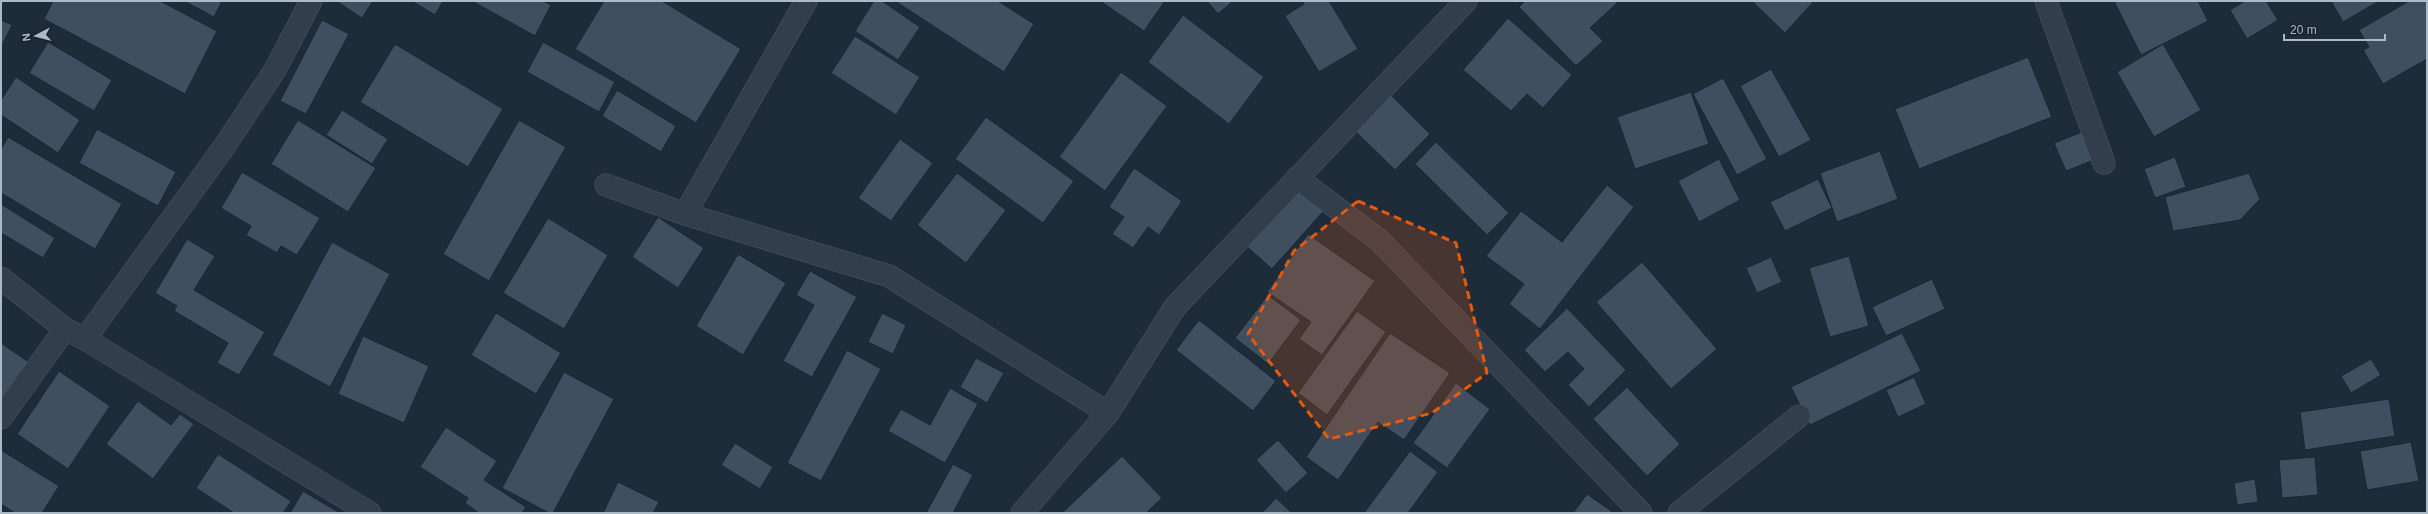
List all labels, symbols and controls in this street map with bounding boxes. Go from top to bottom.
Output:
north arrow [16,16,56,56]
scale bar [2284,16,2385,42]
text: 20 m [2290,23,2317,37]
text: N [20,32,33,42]

